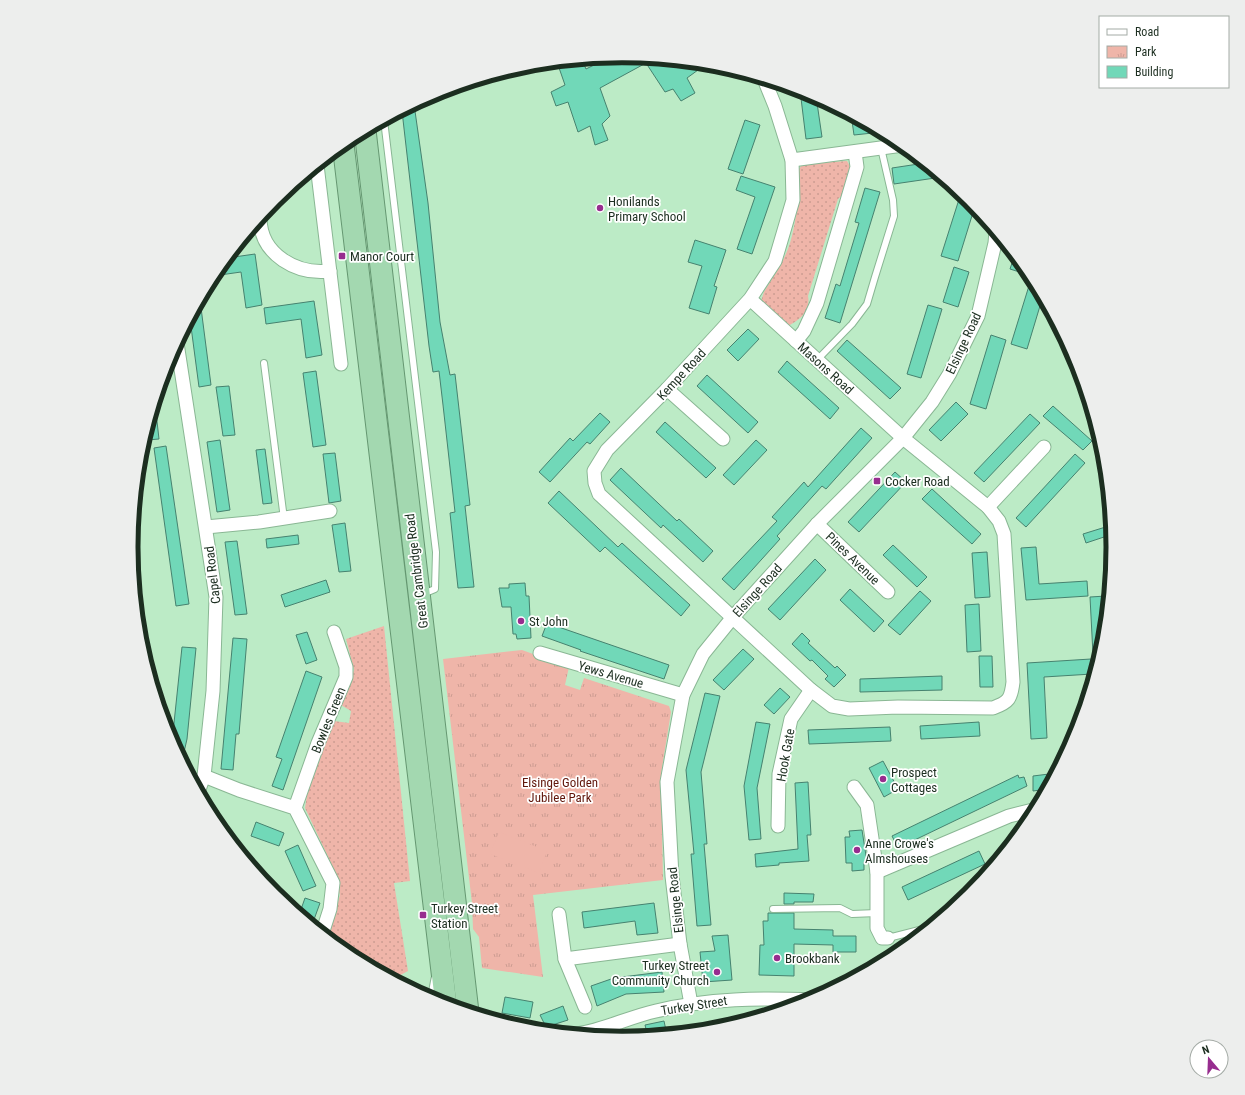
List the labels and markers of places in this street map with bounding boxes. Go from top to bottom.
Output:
place label: Honilands Primary School [608,194,686,224]
marker: Honilands Primary School [595,203,605,213]
place label: Manor Court [350,249,414,264]
marker: Manor Court [337,251,347,261]
place label: Cocker Road [885,474,950,489]
marker: Cocker Road [872,476,882,486]
place label: St John [529,614,568,629]
marker: St John [516,616,526,626]
place label: Prospect Cottages [891,765,937,795]
marker: Prospect Cottages [878,774,888,784]
place label: Anne Crowe's Almshouses [865,836,934,866]
marker: Anne Crowe's Almshouses [852,845,862,855]
place label: Turkey Street Station [431,901,498,931]
marker: Turkey Street Station [418,910,428,920]
place label: Brookbank [785,951,840,966]
marker: Brookbank [772,953,782,963]
place label: Turkey Street Community Church [612,958,709,988]
marker: Turkey Street Community Church [712,967,722,977]

